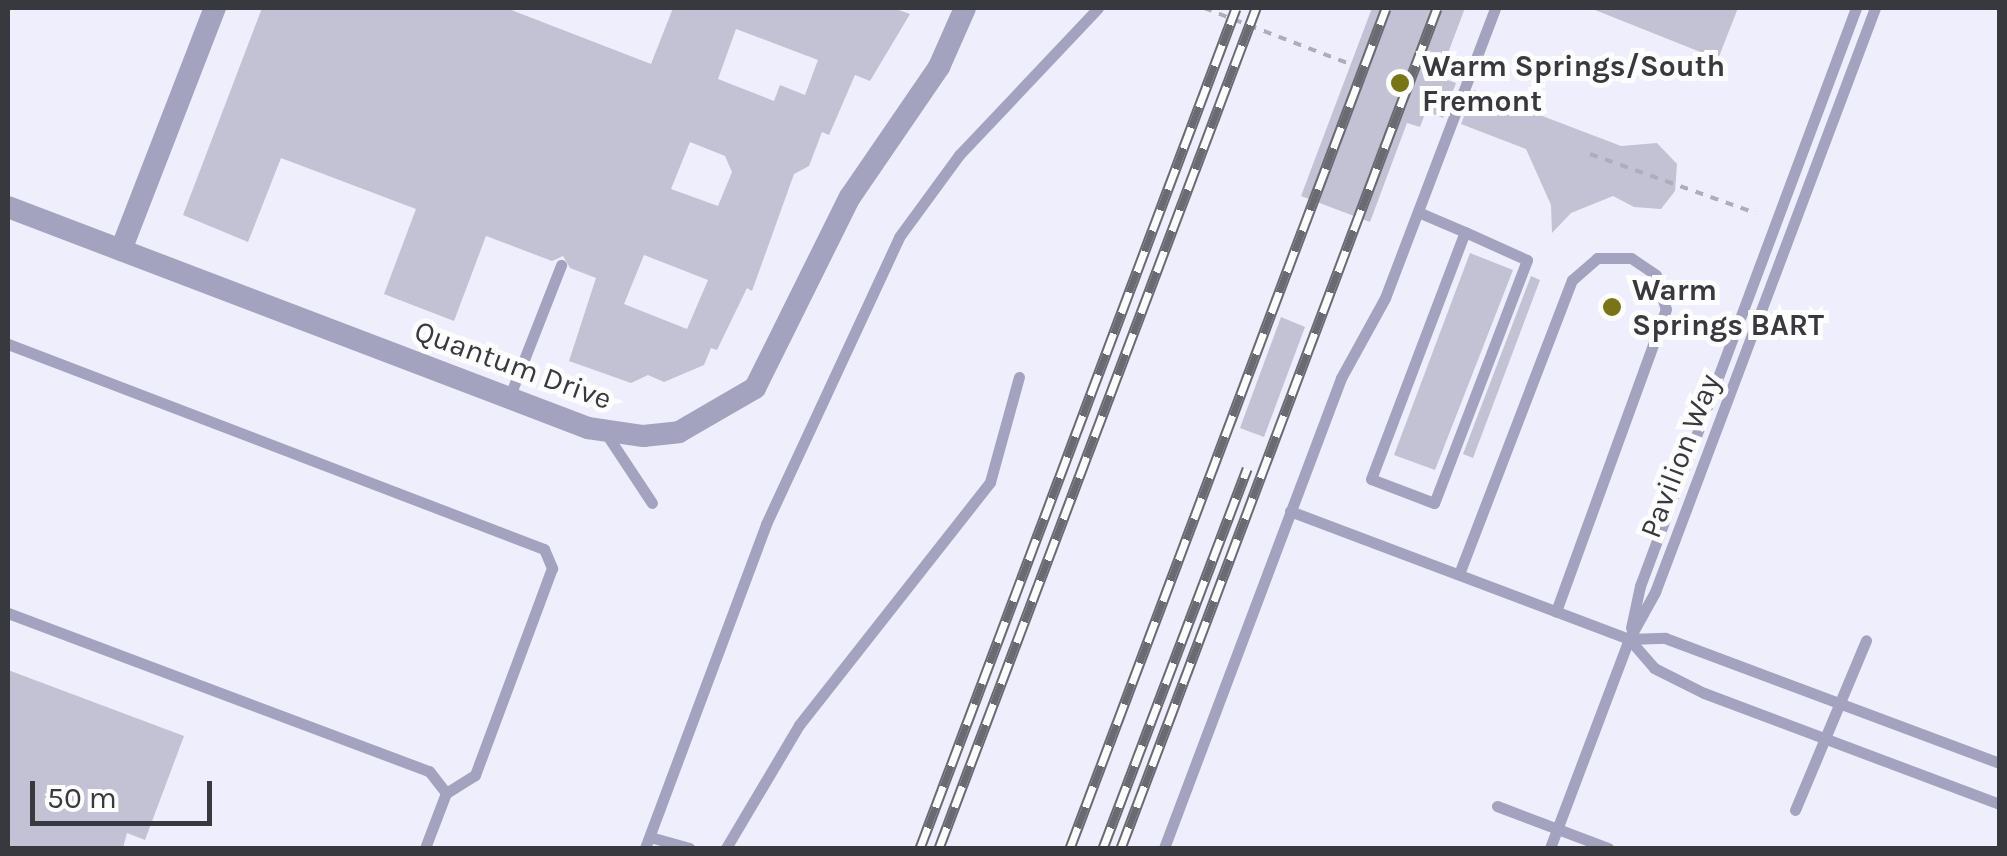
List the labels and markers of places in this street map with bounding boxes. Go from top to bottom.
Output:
place label: Warm Springs/South Fremont [1422,48,1725,118]
marker: Warm Springs/South Fremont [1387,70,1413,96]
place label: Warm Springs BART [1632,272,1824,342]
marker: Warm Springs BART [1601,296,1623,318]

